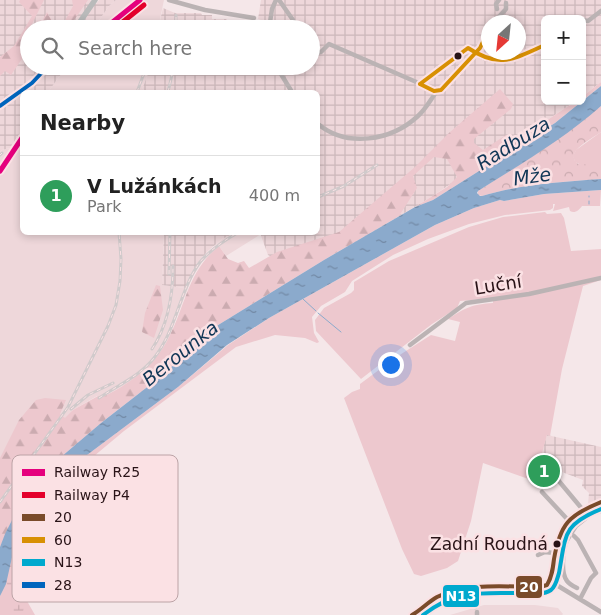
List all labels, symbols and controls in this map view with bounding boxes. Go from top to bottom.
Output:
north arrow [481,15,526,60]
map controls [541,15,586,105]
button: + [541,15,586,60]
search box [20,20,320,75]
icon: search [38,34,66,62]
text: Search here [78,37,192,59]
unlabelled marker [453,51,463,61]
button: − [541,60,586,105]
text: Nearby [40,111,125,135]
water label: Radbuza [472,112,554,174]
water label: Mže [512,162,552,190]
text: V Lužánkách [87,175,222,197]
text: 1 [50,186,62,205]
text: 400 m [249,186,300,205]
text: Park [87,197,122,216]
street label: Luční [473,270,524,299]
water label: Berounka [138,316,222,390]
your location [378,352,404,378]
pin: 1 [528,452,560,490]
legend [12,455,178,602]
text: Railway R25 [54,464,140,480]
text: Railway P4 [54,487,130,503]
text: 20 [54,509,72,525]
text: 60 [54,532,72,548]
place label: Zadní Roudná [430,534,548,554]
marker: Zadní Roudná [552,539,562,549]
text: N13 [54,554,82,570]
line badge: 20 [515,575,543,599]
text: 28 [54,577,72,593]
text: 20 [519,579,539,595]
line badge: N13 [442,584,480,608]
text: N13 [445,588,477,604]

